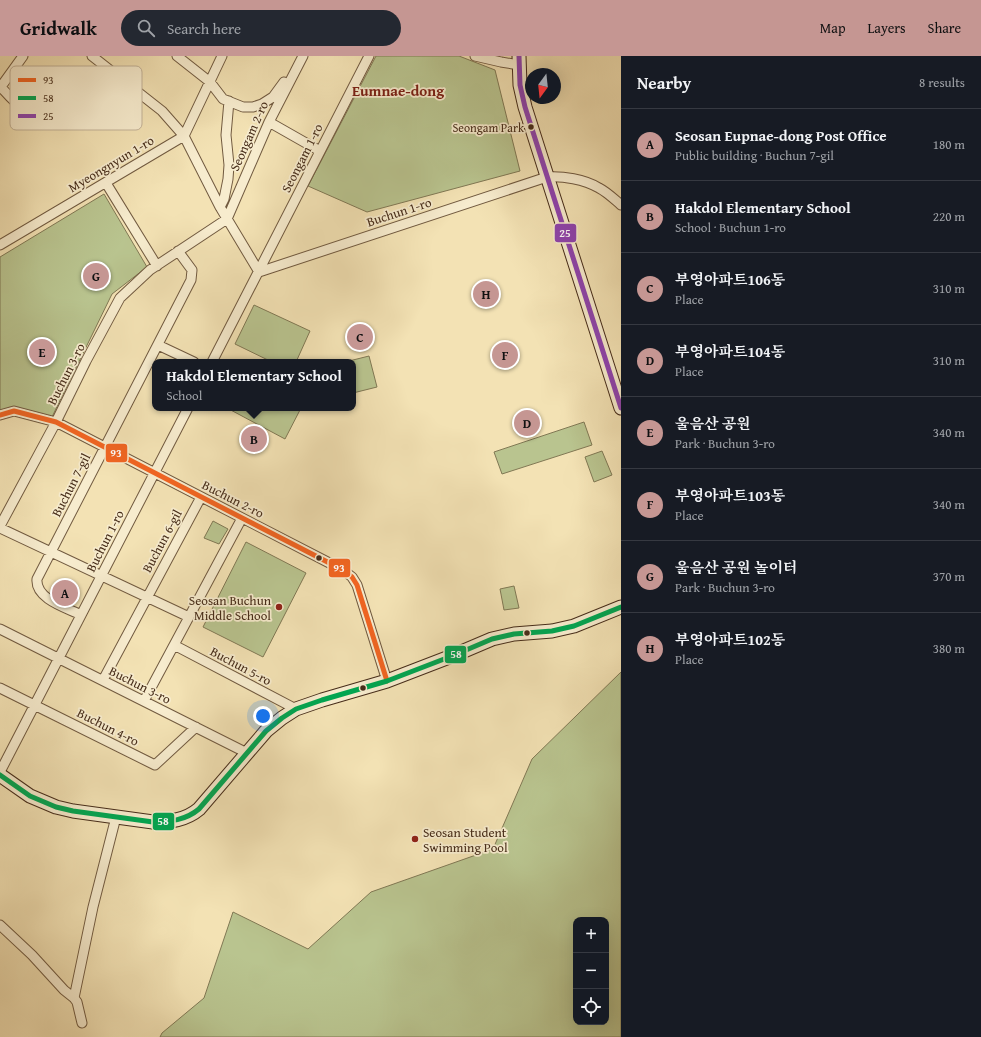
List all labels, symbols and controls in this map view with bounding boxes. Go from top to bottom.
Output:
search box [121,10,401,46]
text: Gridwalk [20,14,97,42]
icon: search [135,17,157,39]
text: Search here [167,18,241,39]
text: Map [820,18,846,38]
text: Layers [868,18,906,38]
text: Share [928,18,961,38]
legend [10,66,142,130]
north arrow [525,68,561,104]
text: Nearby [637,70,691,95]
text: 93 [43,72,54,88]
text: 8 results [919,73,965,92]
district label: Eumnae-dong [352,80,444,101]
text: 58 [43,90,54,106]
street label: Seongam 2-ro [225,98,273,174]
text: 25 [43,108,54,124]
place label: Seongam Park [452,119,525,136]
street label: Seongam 1-ro [277,120,328,196]
marker: Seongam Park [526,122,536,132]
text: Seosan Eupnae-dong Post Office [675,125,887,146]
street label: Myeongnyun 1-ro [65,131,158,197]
text: A [646,135,654,154]
text: 180 m [933,135,965,154]
text: Public building · Buchun 7-gil [675,146,834,165]
street label: Buchun 1-ro [364,193,434,231]
text: Hakdol Elementary School [675,197,851,218]
text: B [646,207,654,226]
text: 220 m [933,207,965,226]
text: School · Buchun 1-ro [675,218,786,237]
line badge: 25 [554,223,577,243]
text: 25 [559,225,571,241]
pin: G [83,261,109,291]
text: 부영아파트106동 [675,269,785,290]
pin: H [473,279,499,309]
text: C [646,279,654,298]
text: 310 m [933,279,965,298]
text: Place [675,290,704,309]
pin: C [347,322,373,352]
pin: E [29,337,55,367]
street label: Buchun 3-ro [42,340,90,408]
pin: F [492,340,518,370]
text: 부영아파트104동 [675,341,785,362]
text: D [646,351,654,370]
text: 310 m [933,351,965,370]
popup [152,359,356,411]
text: Place [675,362,704,381]
text: Hakdol Elementary School [166,365,342,386]
text: School [166,386,202,405]
pin: D [514,408,540,438]
text: 울음산 공원 [675,413,751,434]
text: E [647,423,653,442]
text: 340 m [933,423,965,442]
pin: B [241,424,267,454]
text: Park · Buchun 3-ro [675,434,775,453]
line badge: 93 [105,443,128,463]
text: 93 [110,445,122,461]
street label: Buchun 7-gil [47,450,95,520]
street label: Buchun 2-ro [199,475,267,523]
text: 부영아파트103동 [675,485,785,506]
text: F [647,495,653,514]
text: 340 m [933,495,965,514]
street label: Buchun 6-gil [137,506,187,576]
text: Place [675,506,704,525]
street label: Buchun 1-ro [81,507,129,575]
unlabelled marker [314,553,324,563]
text: 울음산 공원 놀이터 [675,557,798,578]
line badge: 93 [328,558,351,578]
text: 93 [333,560,345,576]
text: G [646,567,654,586]
text: 370 m [933,567,965,586]
pin: A [52,578,78,608]
text: Park · Buchun 3-ro [675,578,775,597]
place label: Seosan Buchun Middle School [189,591,272,625]
marker: Seosan Buchun Middle School [274,602,284,612]
unlabelled marker [522,628,532,638]
text: 부영아파트102동 [675,629,785,650]
text: H [645,639,655,658]
text: 380 m [933,639,965,658]
street label: Buchun 5-ro [207,642,275,690]
line badge: 58 [444,645,467,664]
text: 58 [450,646,462,662]
text: Place [675,650,704,669]
street label: Buchun 3-ro [106,661,174,709]
unlabelled marker [358,683,368,693]
street label: Buchun 4-ro [74,703,142,751]
your location [253,706,273,726]
line badge: 58 [152,812,175,831]
text: 58 [157,813,169,829]
place label: Seosan Student Swimming Pool [423,823,508,857]
marker: Seosan Student Swimming Pool [410,834,420,844]
map controls [573,917,609,1025]
button: + [573,917,609,953]
button: − [573,953,609,989]
button: locate [573,989,609,1025]

